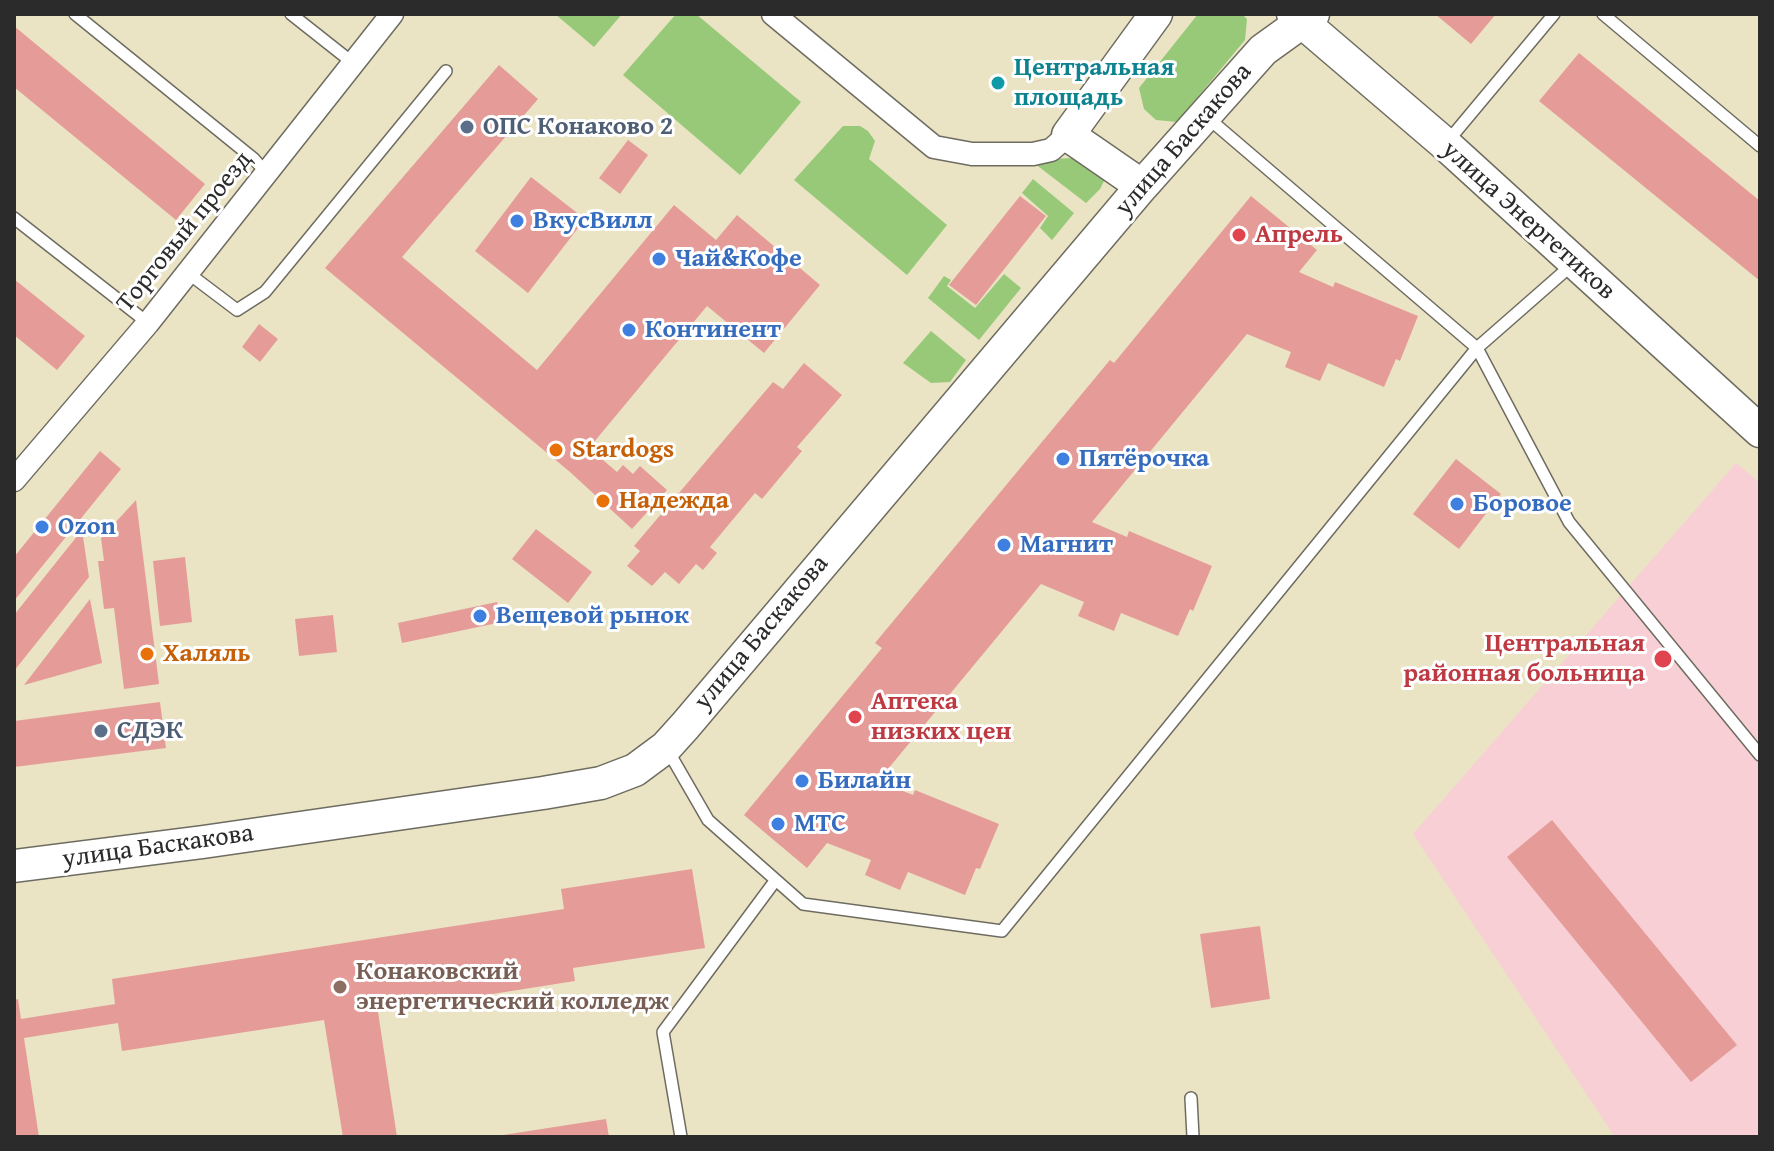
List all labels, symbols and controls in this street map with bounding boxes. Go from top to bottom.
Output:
place label: Центральная площадь [1014,52,1174,114]
street label: улица Баскакова [1109,57,1259,223]
marker: Центральная площадь [989,74,1007,92]
place label: ОПС Конаково 2 [483,111,673,143]
marker: ОПС Конаково 2 [458,118,476,136]
street label: улица Энергетиков [1435,135,1621,307]
street label: Торговый проезд [111,145,259,319]
place label: ВкусВилл [533,205,653,237]
marker: ВкусВилл [508,212,526,230]
place label: Апрель [1255,219,1343,251]
marker: Апрель [1230,226,1248,244]
place label: Чай&Кофе [675,243,802,275]
marker: Чай&Кофе [650,250,668,268]
place label: Континент [645,314,781,346]
marker: Континент [620,321,638,339]
place label: Stardogs [572,434,674,466]
marker: Stardogs [547,441,565,459]
place label: Пятёрочка [1079,443,1209,475]
marker: Пятёрочка [1054,450,1072,468]
place label: Надежда [619,485,729,517]
place label: Боровое [1473,488,1572,520]
marker: Надежда [594,492,612,510]
marker: Боровое [1448,495,1466,513]
place label: Ozon [58,511,116,543]
marker: Ozon [33,518,51,536]
place label: Магнит [1020,529,1113,561]
marker: Магнит [995,536,1013,554]
street label: улица Баскакова [688,549,836,717]
place label: Вещевой рынок [496,600,689,632]
marker: Вещевой рынок [471,607,489,625]
place label: Центральная районная больница [1403,628,1645,690]
place label: Халяль [163,638,251,670]
marker: Халяль [138,645,156,663]
marker: Центральная районная больница [1652,648,1674,670]
place label: Аптека низких цен [871,686,1012,748]
marker: Аптека низких цен [846,708,864,726]
place label: СДЭК [117,715,183,747]
marker: СДЭК [92,722,110,740]
place label: Билайн [818,765,911,797]
marker: Билайн [793,772,811,790]
place label: МТС [794,808,846,840]
marker: МТС [769,815,787,833]
street label: улица Баскакова [61,818,255,876]
place label: Конаковский энергетический колледж [356,956,669,1018]
marker: Конаковский энергетический колледж [331,978,349,996]

